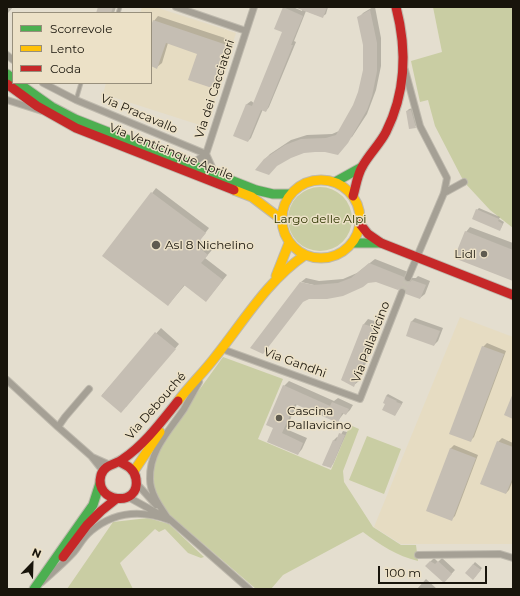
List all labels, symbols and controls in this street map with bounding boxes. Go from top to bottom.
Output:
legend [12,12,152,84]
text: Scorrevole [50,21,112,36]
street label: Via dei Cacciatori [192,38,238,140]
text: Lento [50,41,85,56]
text: Coda [50,61,81,76]
street label: Via Pracavallo [98,91,180,137]
street label: Via Venticinque Aprile [107,120,235,184]
park label: Largo delle Alpi [273,212,367,226]
place label: Asl 8 Nichelino [165,238,254,252]
marker: Asl 8 Nichelino [150,239,162,251]
place label: Lidl [454,247,476,261]
marker: Lidl [479,249,489,259]
street label: Via Pallavicino [349,299,393,385]
street label: Via Gandhi [262,345,328,381]
street label: Via Debouché [123,369,189,443]
place label: Cascina Pallavicino [287,404,351,432]
marker: Cascina Pallavicino [274,413,284,423]
north arrow [12,544,52,584]
text: N [30,545,44,561]
scale bar [380,558,489,584]
text: 100 m [385,565,421,580]

